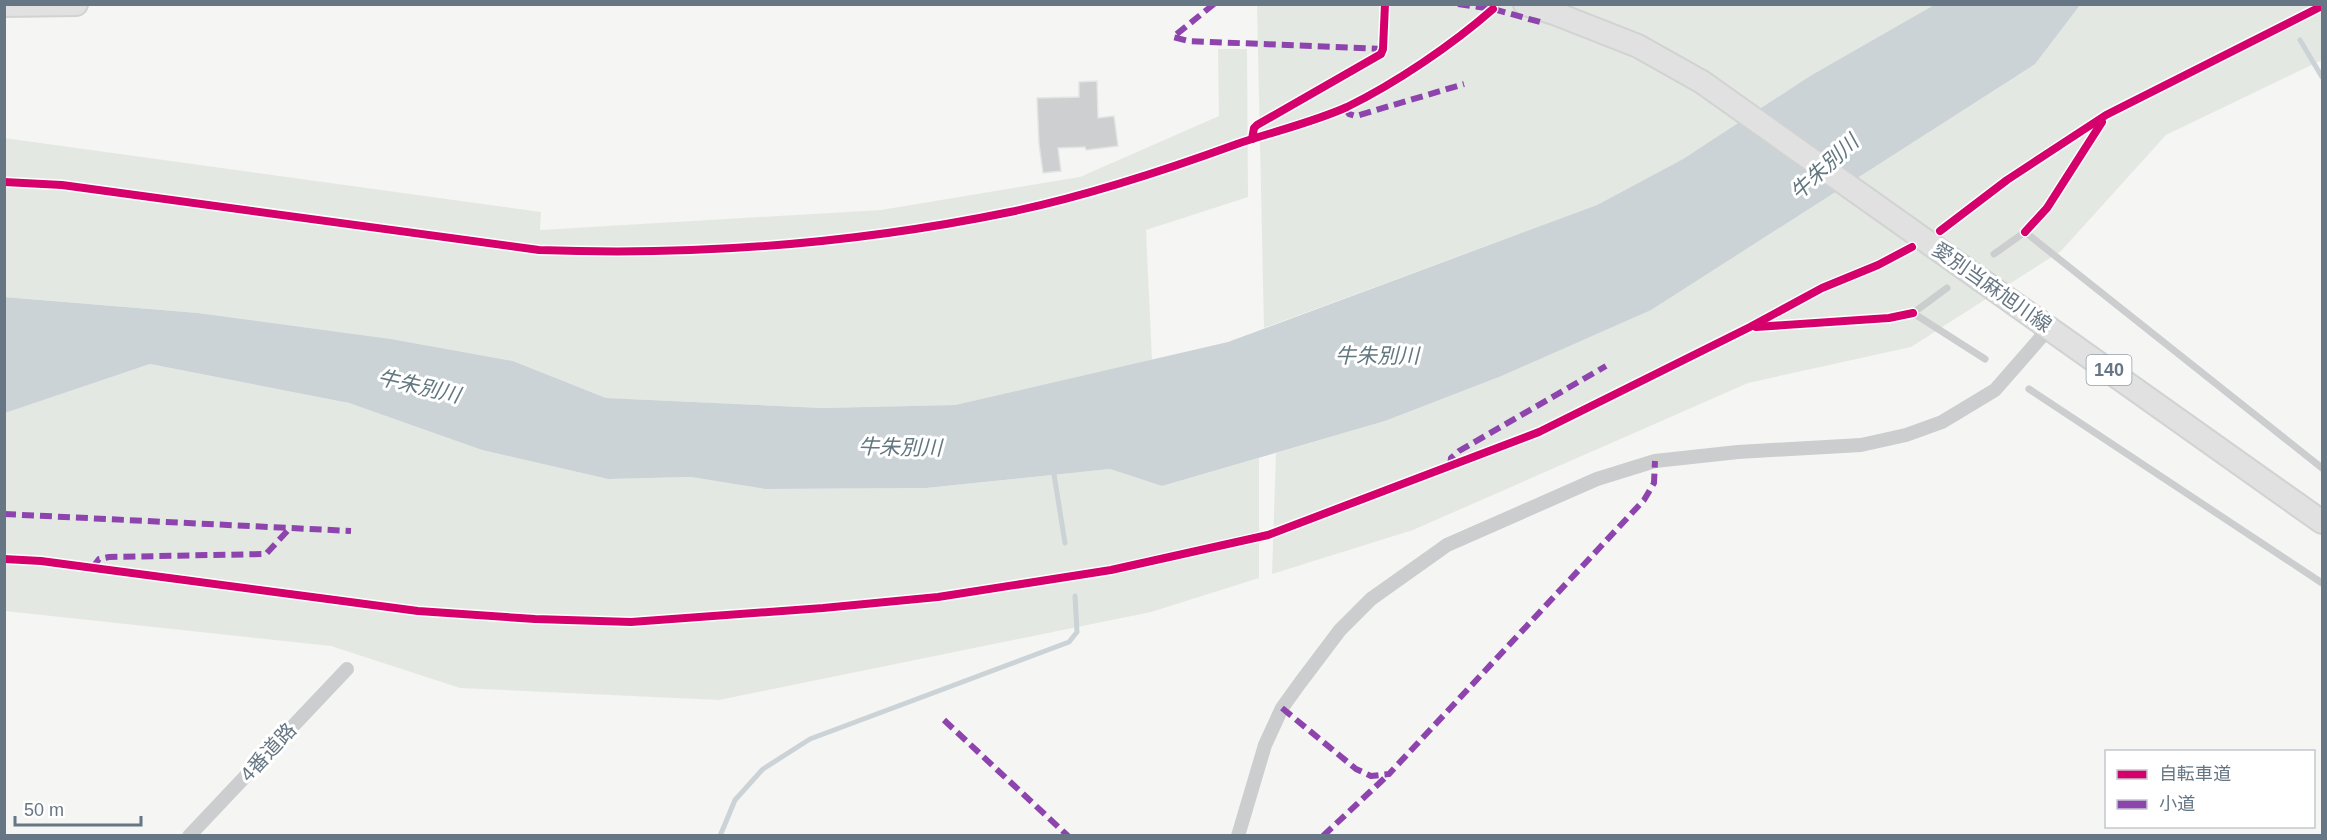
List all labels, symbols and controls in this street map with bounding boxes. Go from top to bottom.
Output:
water label: 牛朱別川 [1785,129,1864,204]
street label: 愛別当麻旭川線 [1928,238,2056,336]
water label: 牛朱別川 [1335,344,1421,367]
road number: 140 [2086,355,2132,385]
water label: 牛朱別川 [375,365,464,407]
water label: 牛朱別川 [858,435,944,459]
street label: 4番道路 [236,718,300,786]
legend [2105,750,2315,828]
text: 自転車道 [2159,764,2231,784]
scale bar [15,789,141,827]
text: 小道 [2159,794,2195,814]
text: 50 m [24,800,64,820]

